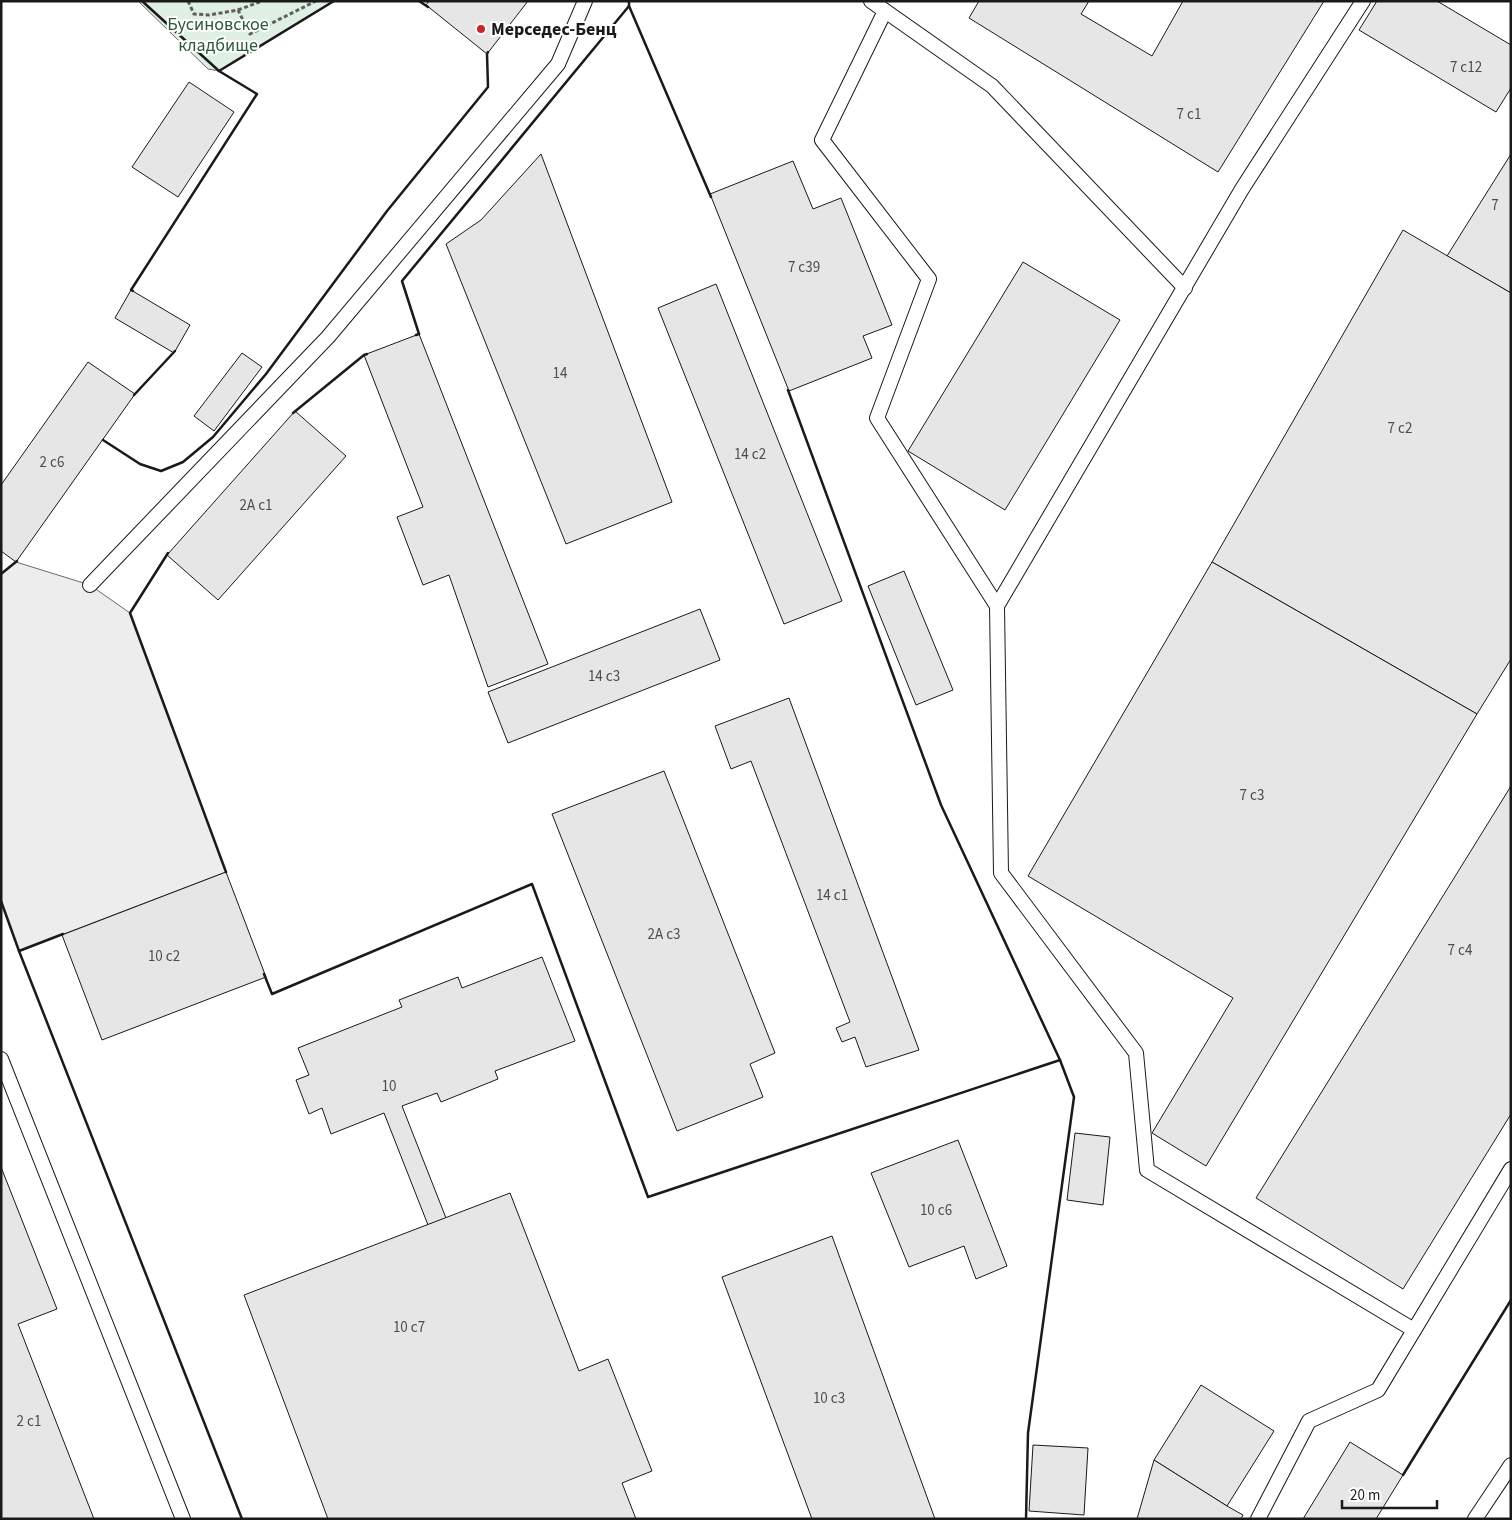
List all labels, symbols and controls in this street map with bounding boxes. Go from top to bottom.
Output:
park label: Бусиновское кладбище [167,12,269,58]
place label: Мерседес-Бенц [491,17,617,42]
marker: Мерседес-Бенц [475,23,487,35]
house number: 7 с12 [1450,57,1482,78]
house number: 7 с1 [1177,104,1201,125]
house number: 7 [1491,195,1499,216]
house number: 7 с39 [788,257,820,278]
house number: 14 [553,363,568,384]
house number: 7 с2 [1388,418,1412,439]
house number: 14 с2 [734,444,766,465]
house number: 2 с6 [40,452,64,473]
house number: 2А с1 [240,495,272,516]
house number: 14 с3 [588,666,620,687]
house number: 7 с3 [1240,785,1264,806]
house number: 14 с1 [816,885,848,906]
house number: 2А с3 [648,924,680,945]
house number: 7 с4 [1448,940,1473,961]
house number: 10 с2 [148,946,180,967]
house number: 10 [382,1076,396,1097]
house number: 10 с6 [920,1200,952,1221]
house number: 10 с7 [393,1317,425,1338]
house number: 10 с3 [813,1388,845,1409]
house number: 2 с1 [17,1411,41,1432]
scale bar [1342,1478,1437,1510]
text: 20 m [1350,1485,1380,1506]

